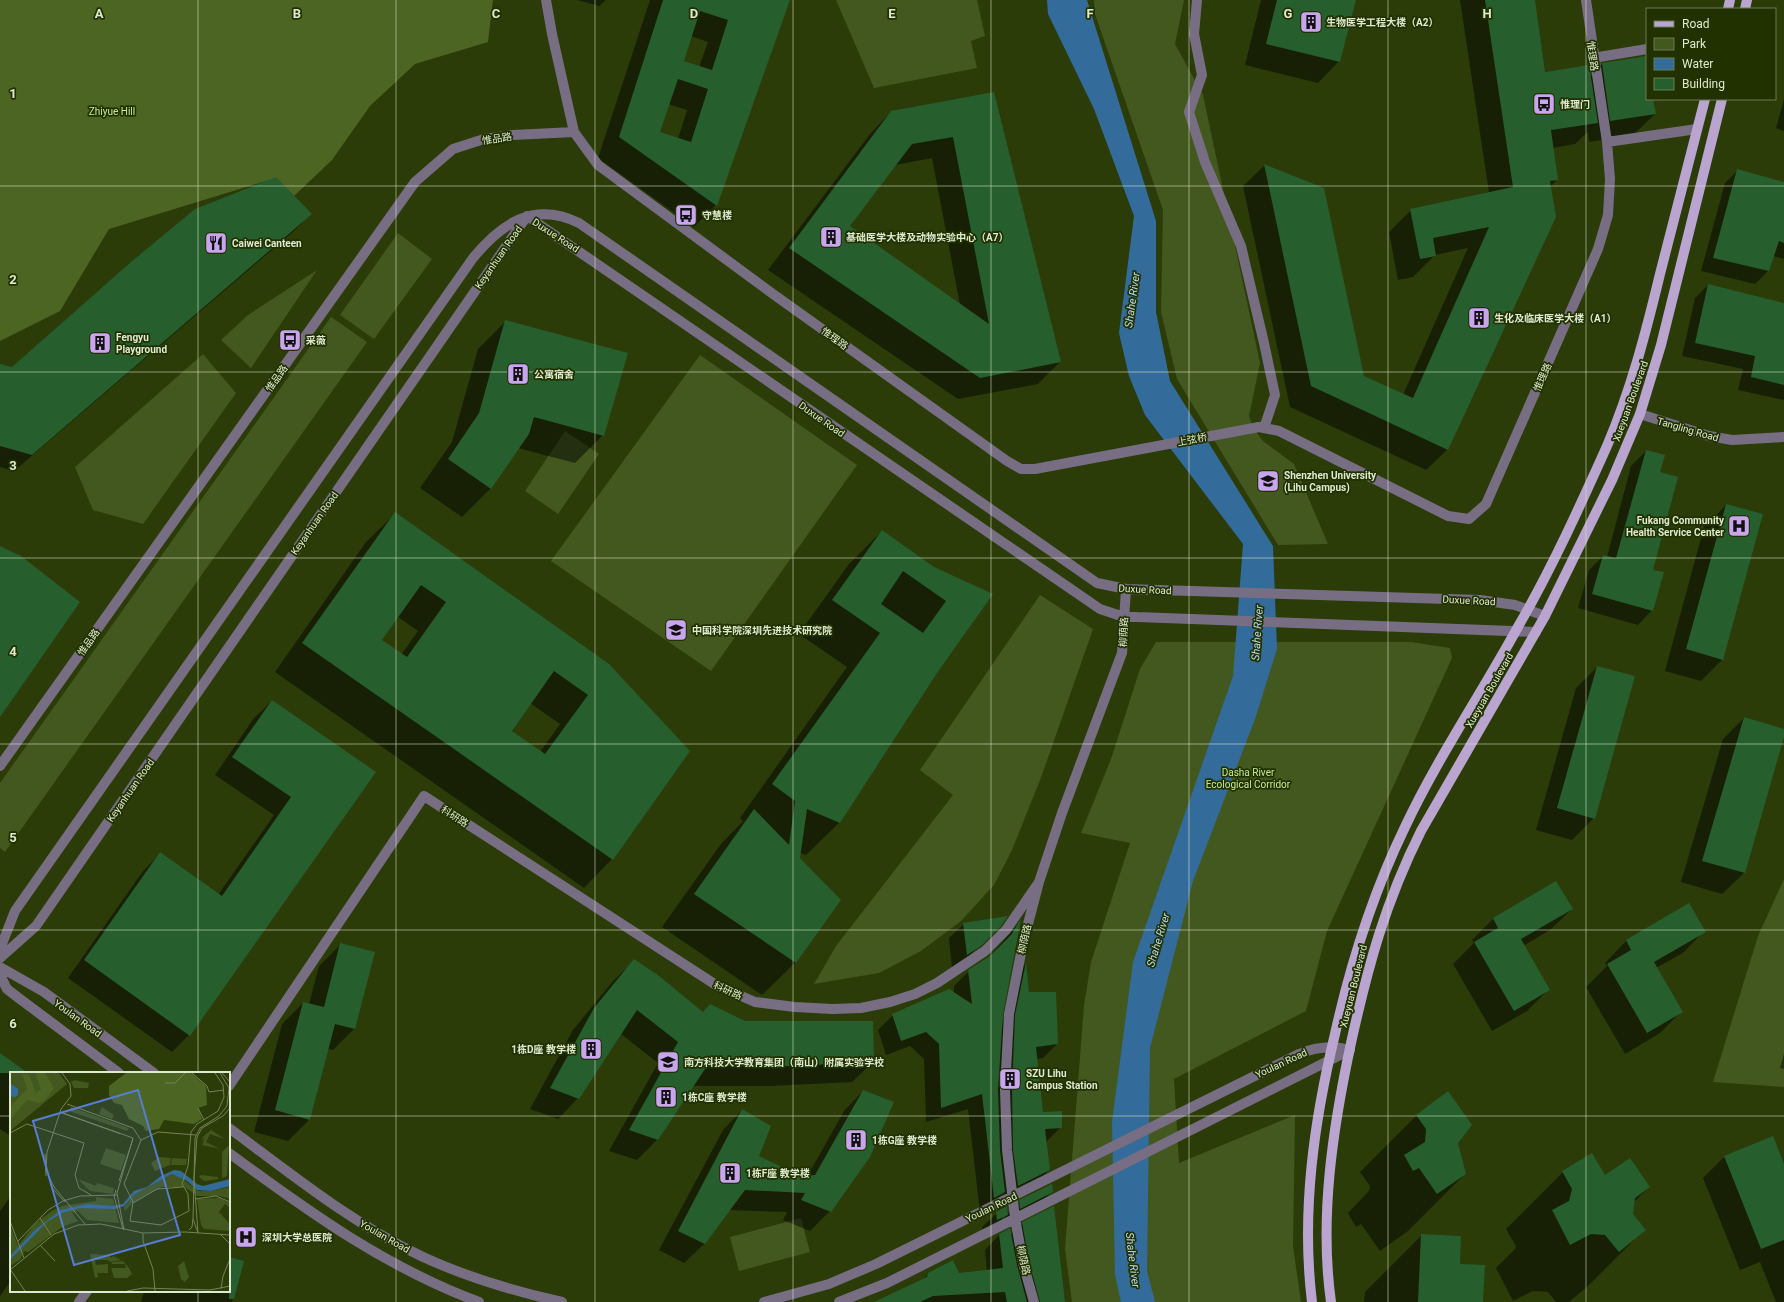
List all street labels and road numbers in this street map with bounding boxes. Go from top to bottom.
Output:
street label: 惟理路 [1585,40,1600,72]
street label: 惟品路 [481,131,513,146]
street label: Duxue Road [530,216,581,255]
street label: Keyanhuan Road [473,224,524,291]
street label: 惟理路 [819,325,850,352]
street label: Xueyuan Boulevard [1611,359,1650,443]
street label: 惟理路 [1531,361,1554,393]
street label: 惟品路 [263,363,290,394]
street label: Duxue Road [797,400,847,439]
street label: Tangling Road [1656,415,1720,444]
street label: 上弦桥 [1176,431,1208,448]
street label: Keyanhuan Road [289,490,340,557]
street label: Duxue Road [1118,583,1172,596]
street label: Duxue Road [1442,594,1496,607]
street label: 柳荫路 [1117,617,1130,647]
street label: 惟品路 [75,627,102,658]
street label: Xueyuan Boulevard [1463,651,1515,730]
street label: Keyanhuan Road [105,757,156,824]
street label: 科研路 [439,804,470,829]
street label: 柳荫路 [1016,923,1033,955]
street label: Xueyuan Boulevard [1338,944,1369,1029]
street label: 科研路 [712,979,744,1002]
street label: Youlan Road [52,998,103,1039]
street label: Youlan Road [1254,1047,1309,1080]
street label: Youlan Road [964,1190,1019,1225]
street label: Youlan Road [358,1218,412,1255]
street label: 柳荫路 [1015,1244,1032,1276]

